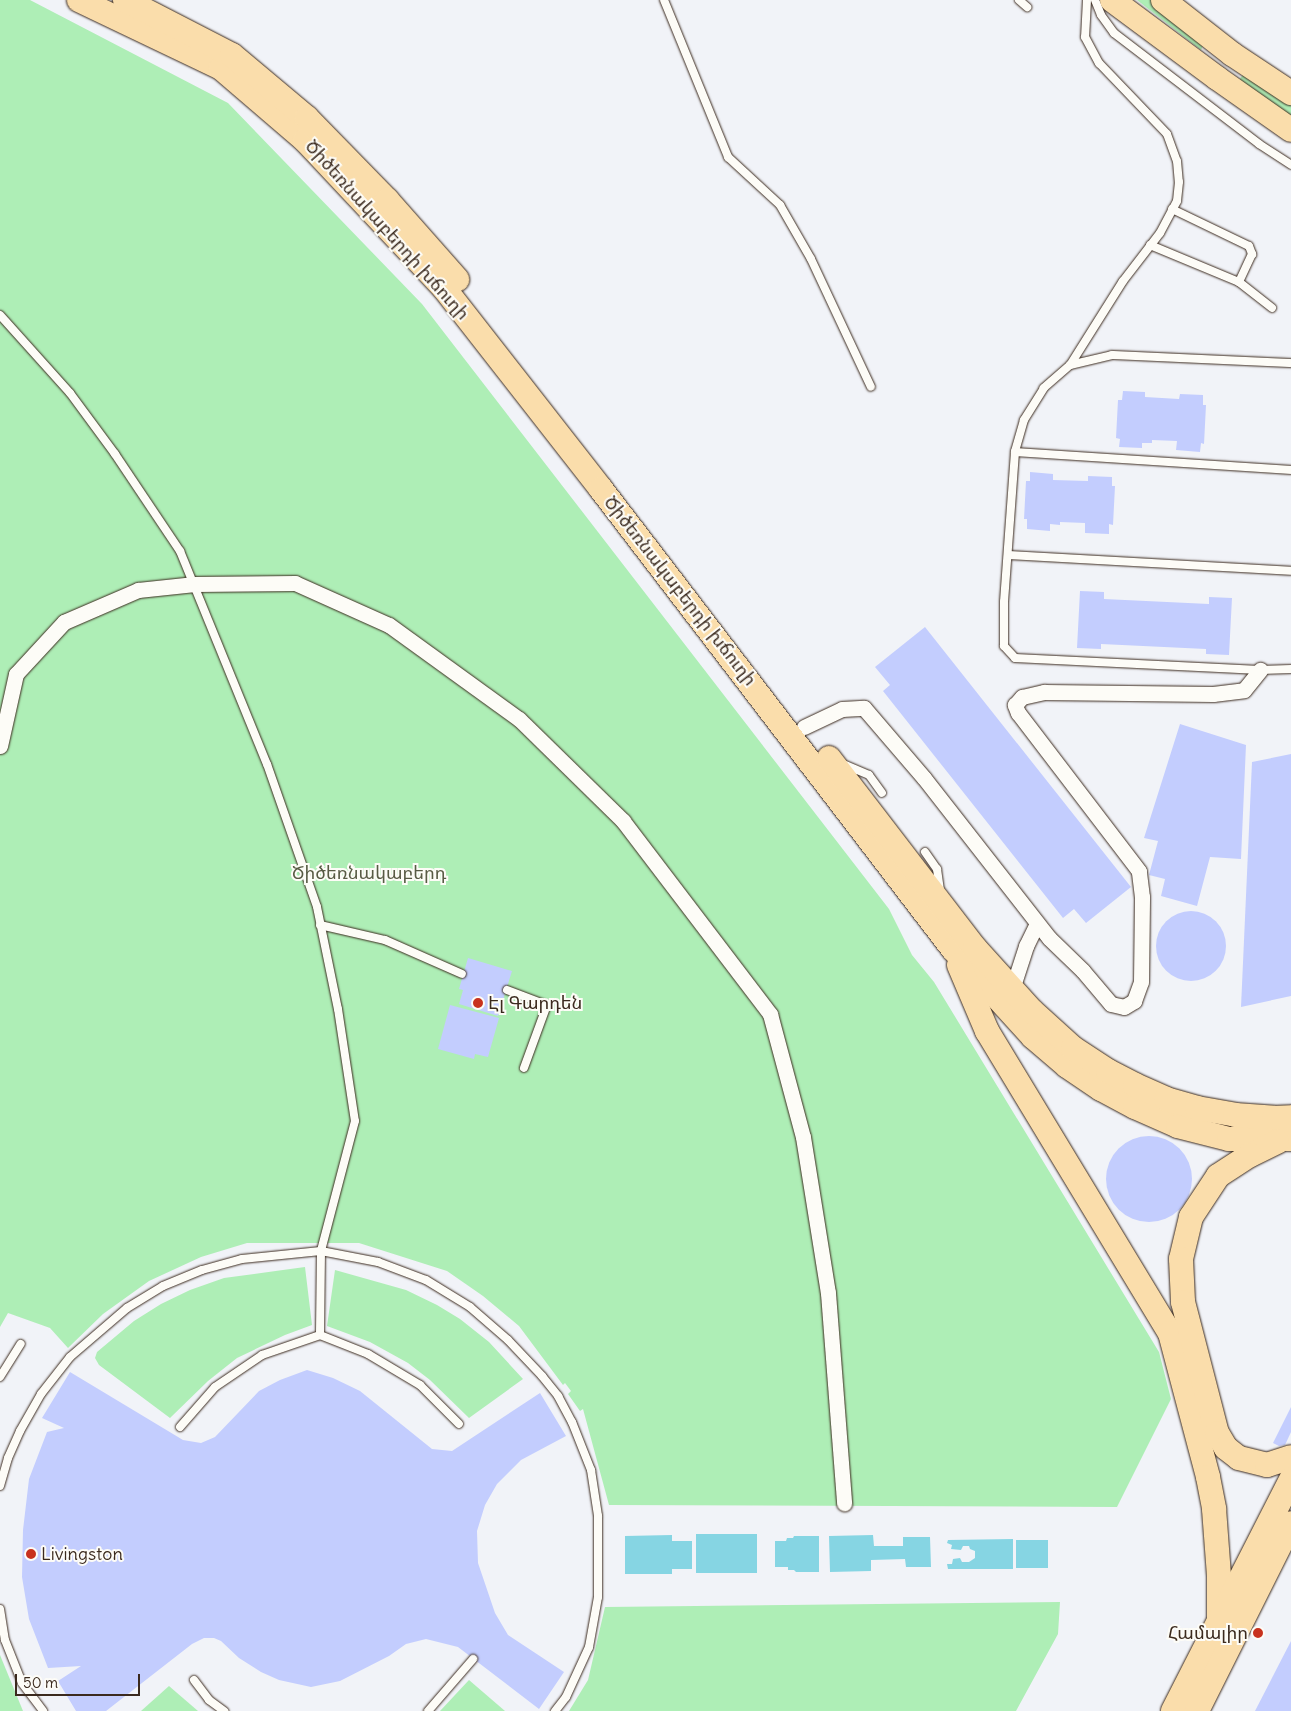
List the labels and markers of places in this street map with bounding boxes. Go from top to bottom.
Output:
place label: Էլ Գարդեն [488,992,582,1014]
marker: Էլ Գարդեն [472,997,484,1009]
place label: Livingston [41,1543,123,1565]
marker: Livingston [25,1548,37,1560]
place label: Համալիր [1168,1622,1248,1644]
marker: Համալիր [1252,1627,1264,1639]

